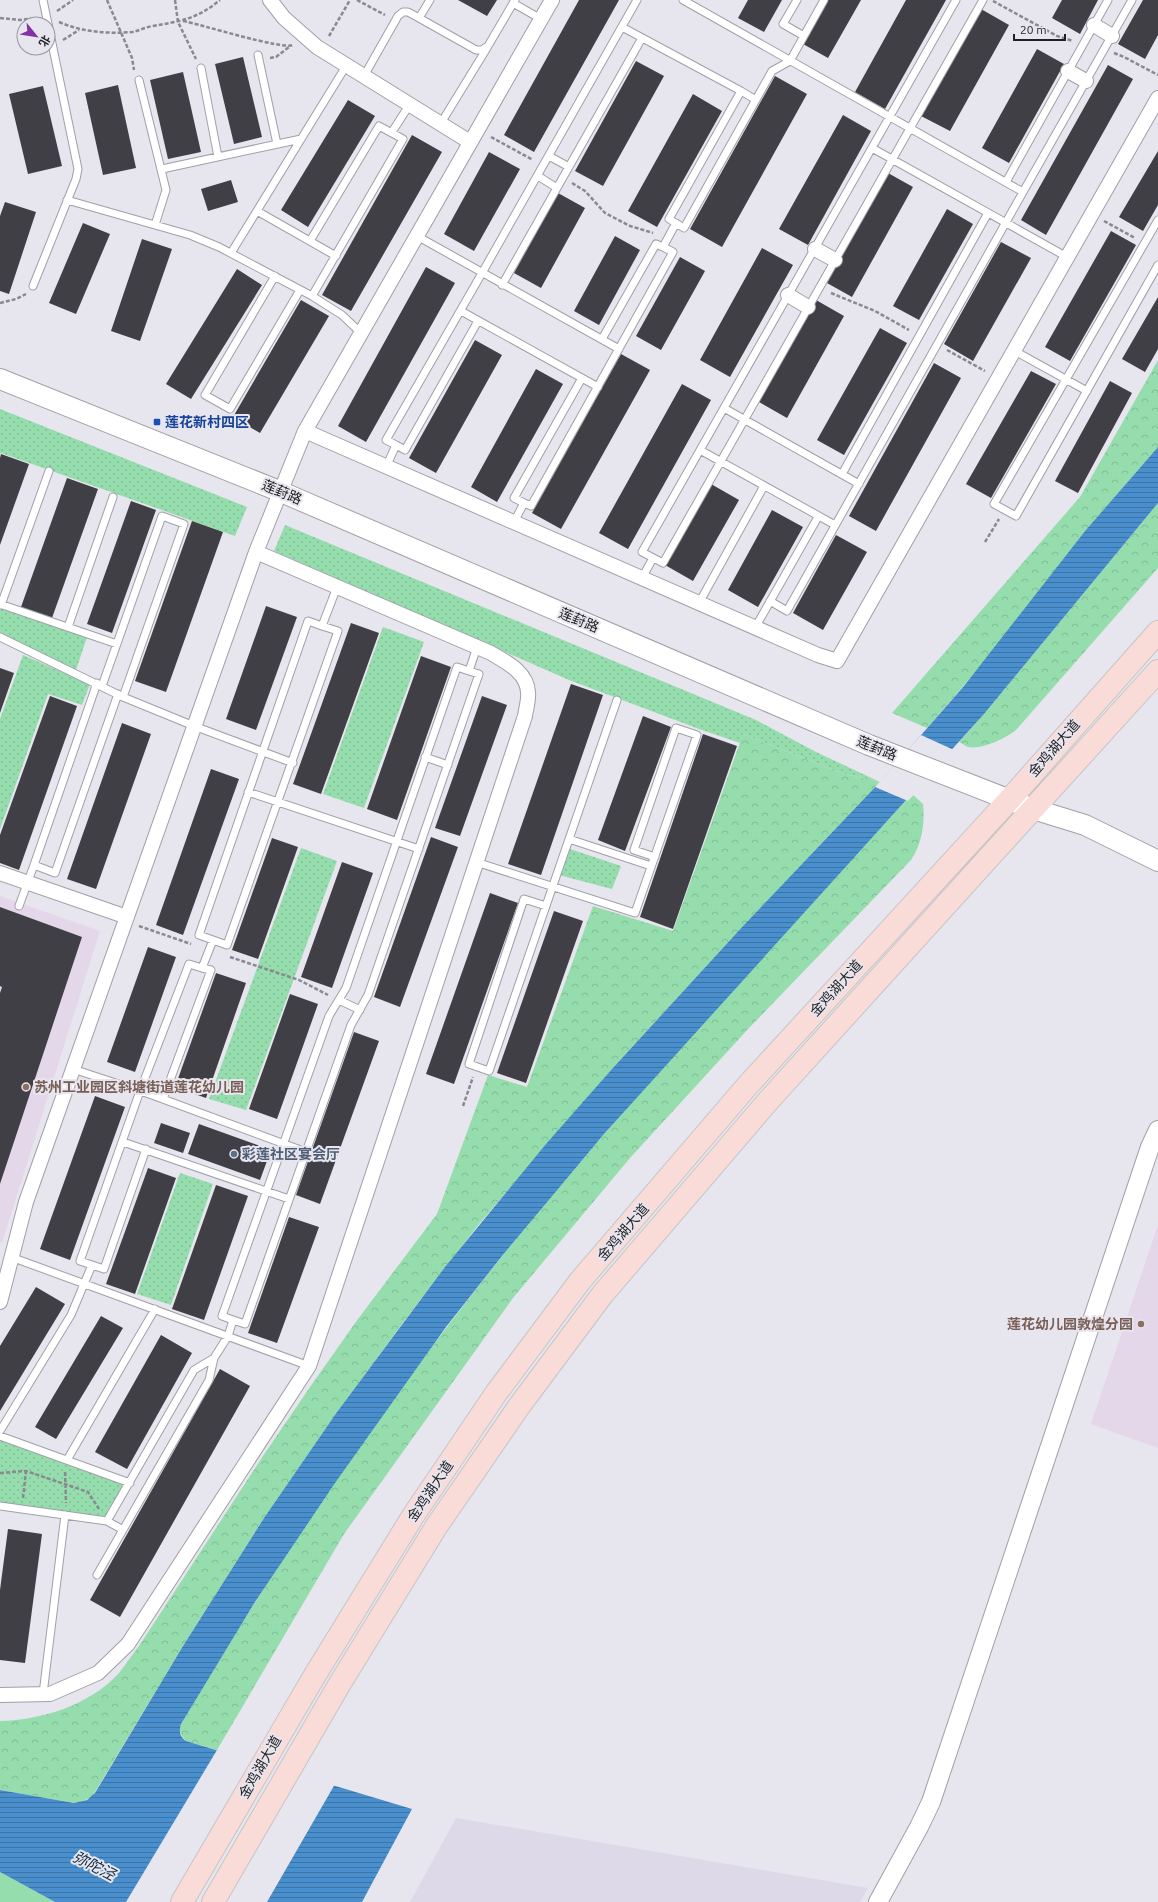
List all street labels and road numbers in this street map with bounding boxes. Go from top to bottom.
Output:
street label: 莲葑路 [260,476,304,508]
street label: 莲葑路 [557,604,601,636]
street label: 金鸡湖大道 [1025,716,1083,780]
street label: 莲葑路 [855,733,899,763]
street label: 金鸡湖大道 [807,957,865,1019]
street label: 金鸡湖大道 [594,1200,652,1264]
street label: 金鸡湖大道 [404,1458,456,1524]
street label: 金鸡湖大道 [236,1733,284,1801]

